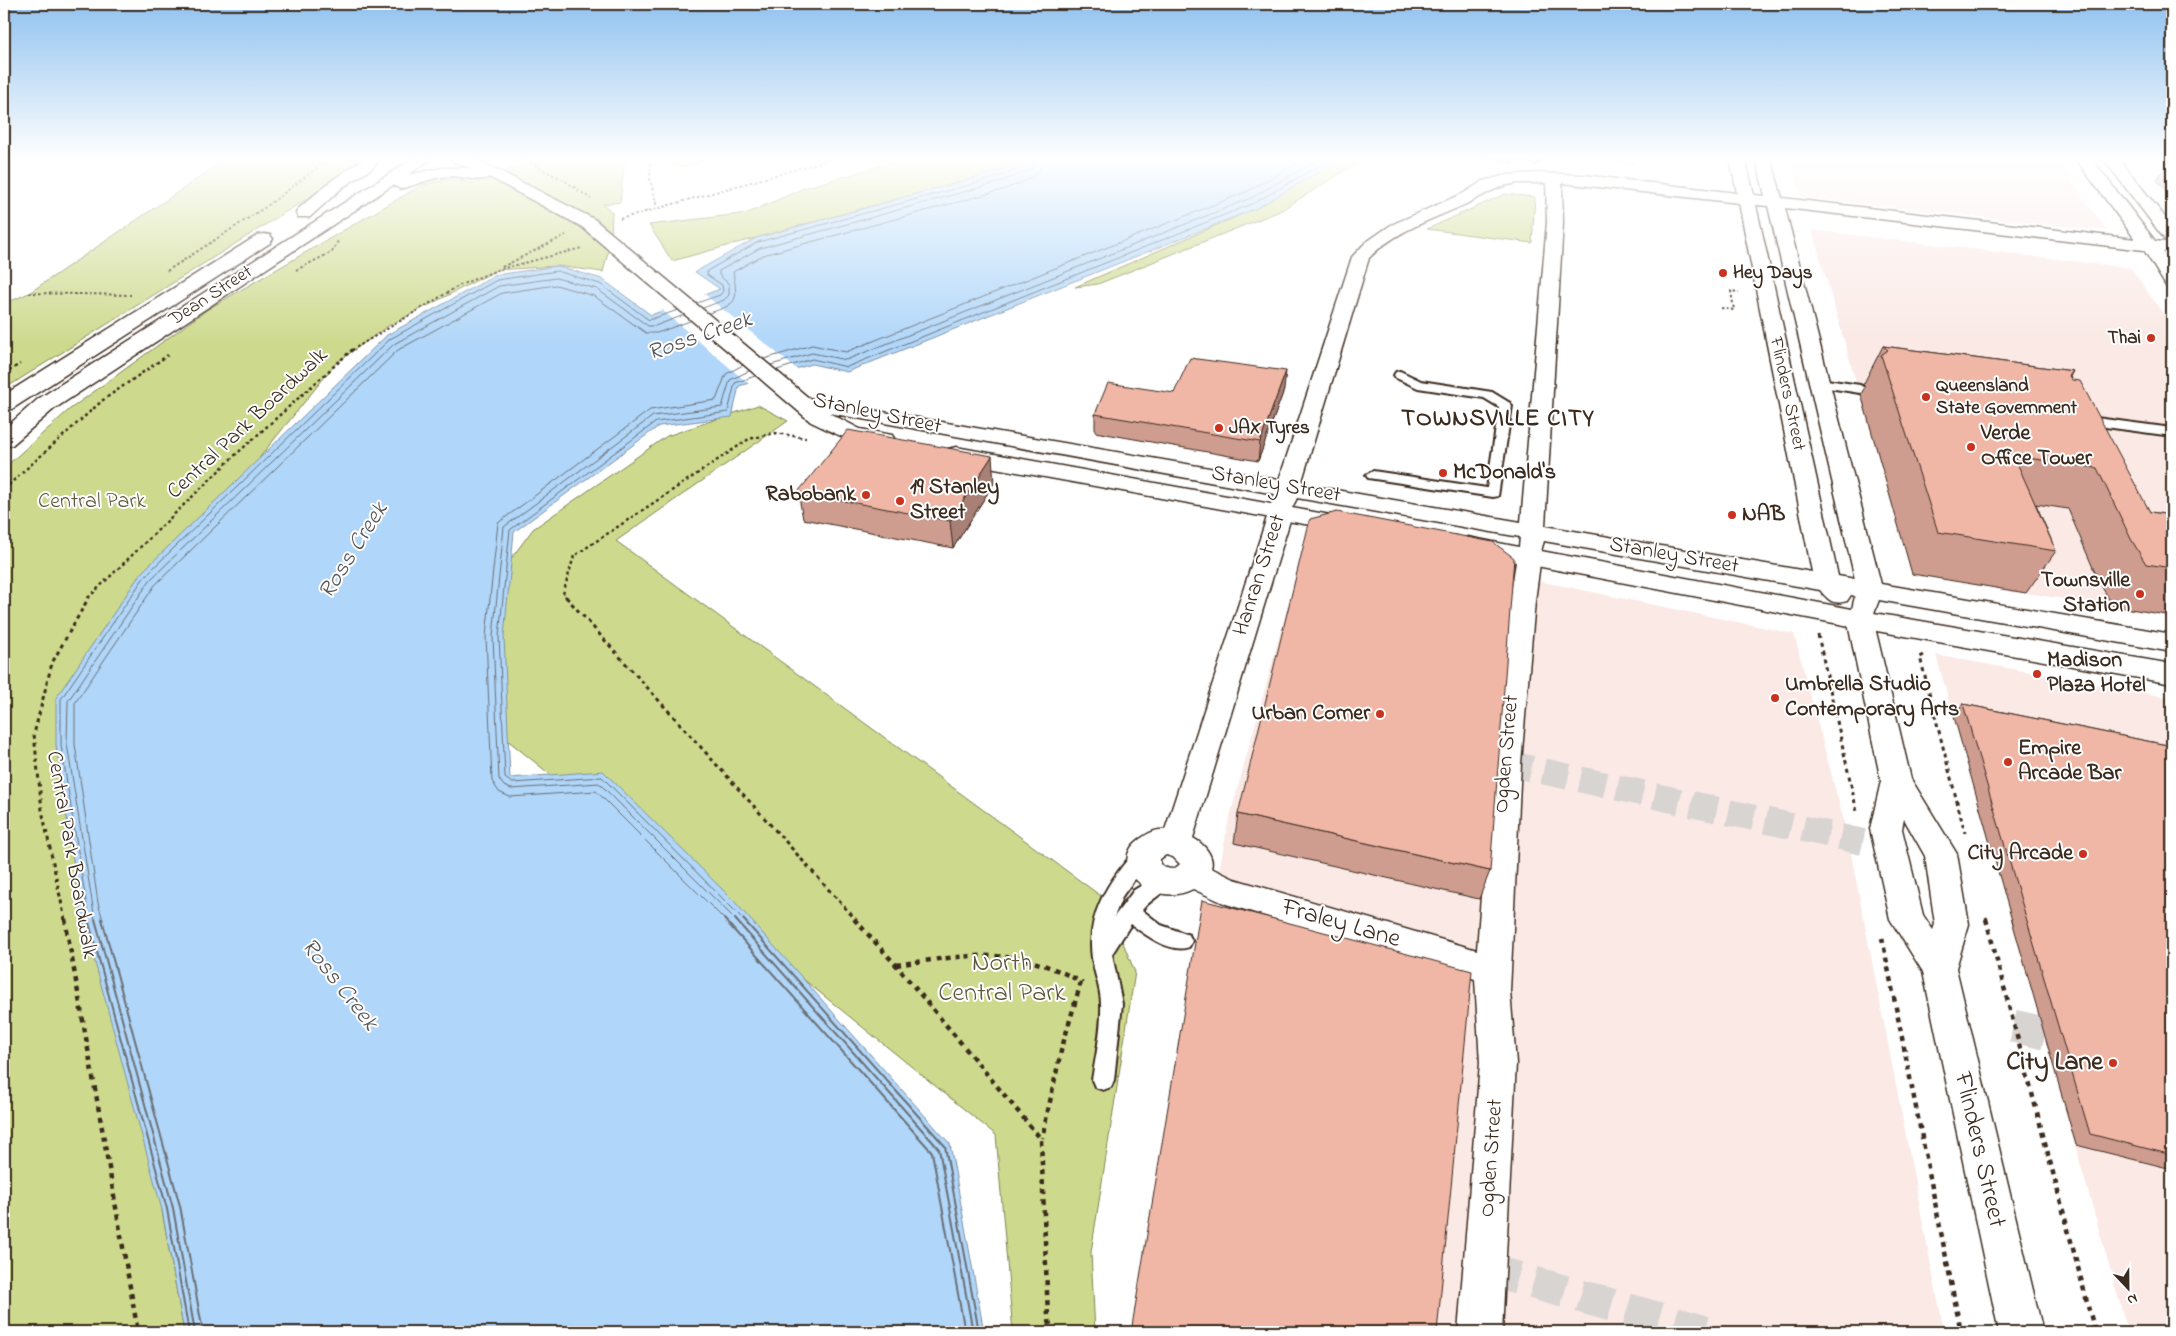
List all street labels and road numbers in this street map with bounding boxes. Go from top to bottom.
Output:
street label: Dean Street [163,259,259,334]
street label: Flinders Street [1762,334,1812,454]
street label: Central Park Boardwalk [160,340,336,507]
street label: Stanley Street [809,385,945,444]
street label: Stanley Street [1209,458,1344,513]
street label: Hanran Street [1225,510,1295,640]
street label: Stanley Street [1607,529,1742,584]
street label: Ogden Street [1486,693,1529,814]
street label: Central Park Boardwalk [37,749,105,962]
street label: Fraley Lane [1276,889,1405,959]
street label: Flinders Street [1942,1068,2015,1232]
street label: Ogden Street [1472,1097,1513,1218]

